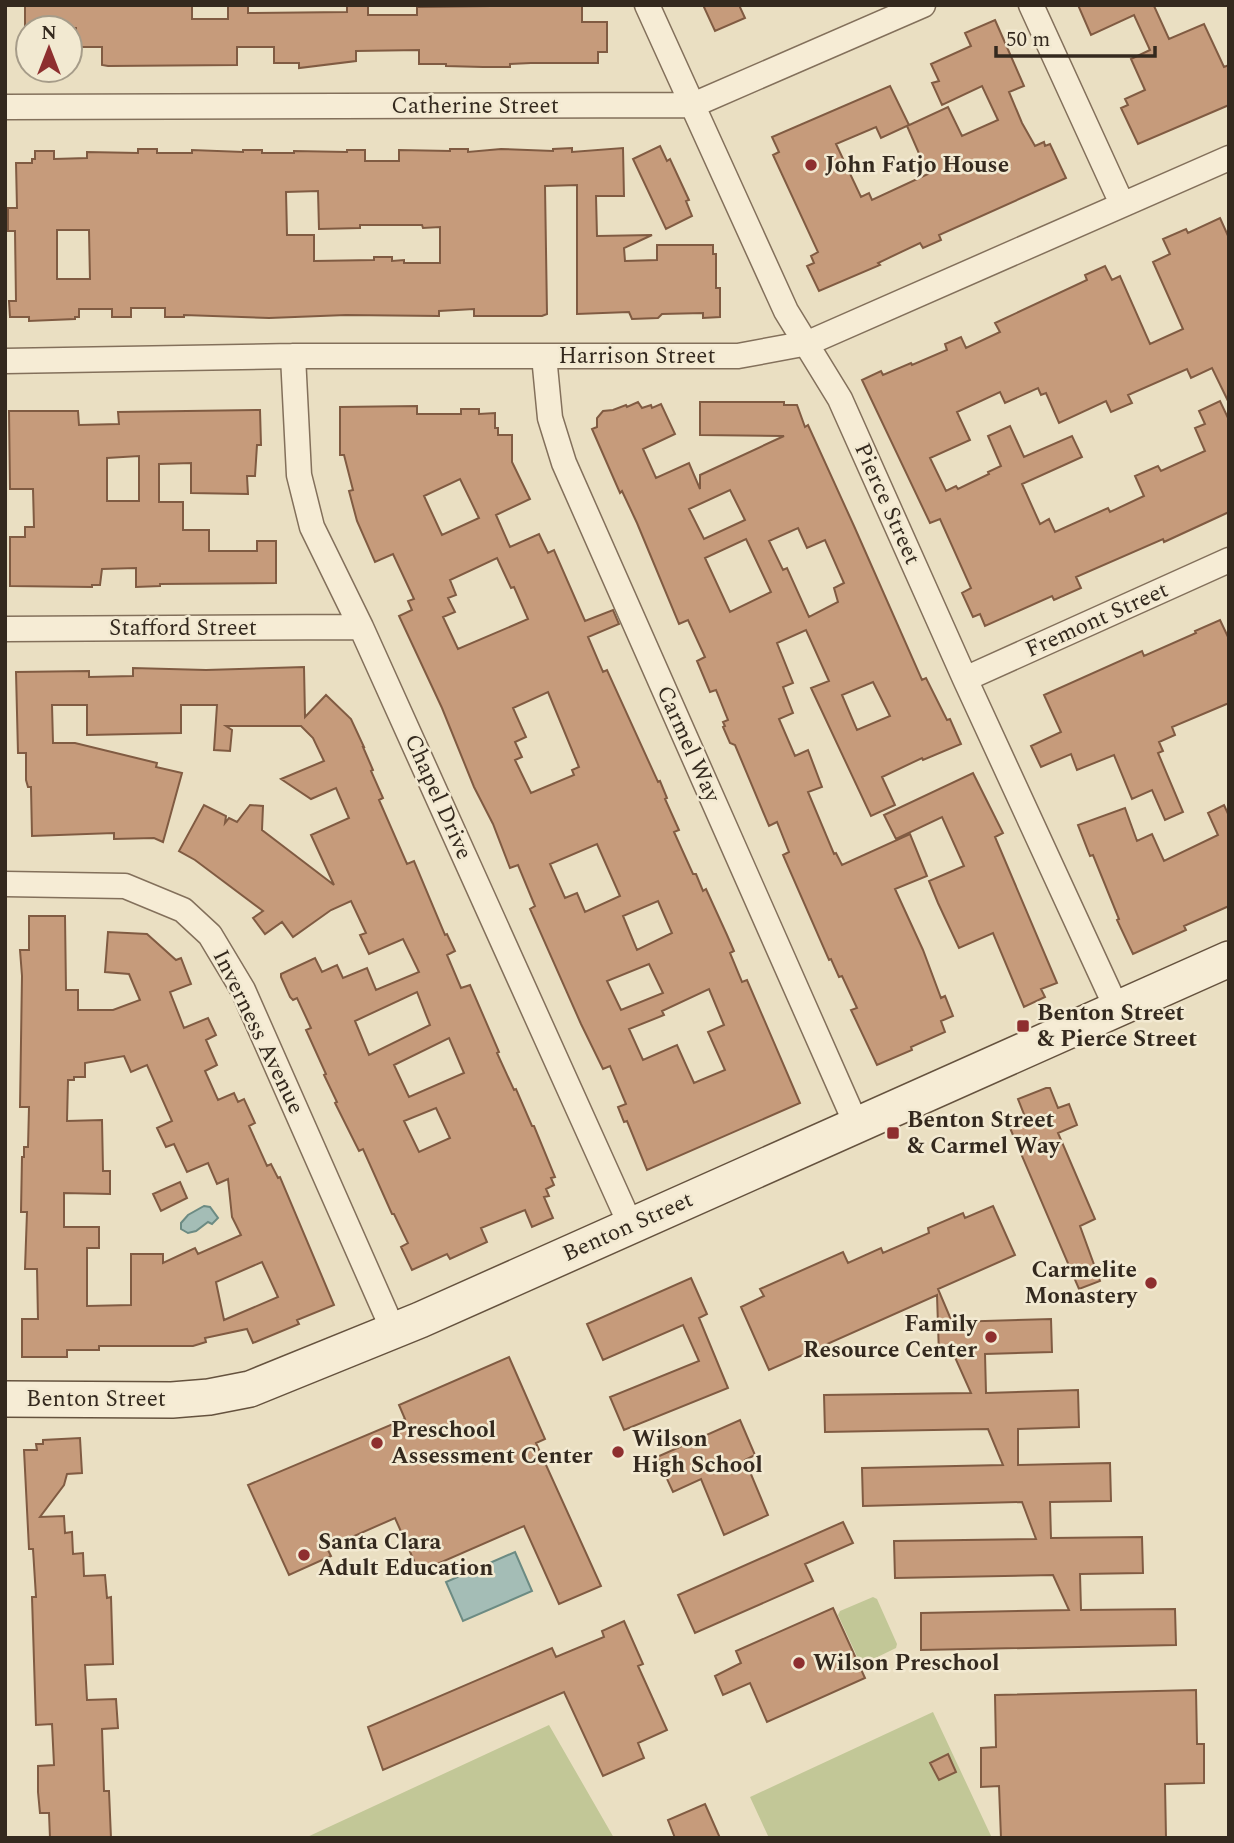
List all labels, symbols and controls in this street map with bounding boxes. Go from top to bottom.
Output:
north arrow [14,14,84,84]
scale bar [996,14,1155,58]
text: N [41,19,57,48]
text: 50 m [1006,24,1050,56]
street label: Catherine Street [391,89,559,124]
place label: John Fatjo House [825,148,1009,183]
marker: John Fatjo House [803,157,819,173]
street label: Harrison Street [558,339,716,374]
street label: Pierce Street [844,437,930,571]
street label: Fremont Street [1020,573,1174,667]
street label: Stafford Street [109,611,257,646]
street label: Carmel Way [647,680,730,809]
street label: Chapel Drive [395,729,481,865]
street label: Inverness Avenue [203,944,313,1120]
place label: Benton Street & Pierce Street [1037,996,1197,1057]
marker: Benton Street & Pierce Street [1015,1018,1031,1034]
place label: Benton Street & Carmel Way [907,1103,1061,1164]
marker: Benton Street & Carmel Way [885,1125,901,1141]
street label: Benton Street [557,1183,699,1271]
place label: Carmelite Monastery [1024,1253,1138,1314]
marker: Carmelite Monastery [1143,1275,1159,1291]
place label: Family Resource Center [803,1307,978,1368]
marker: Family Resource Center [983,1329,999,1345]
street label: Benton Street [26,1382,166,1417]
place label: Preschool Assessment Center [391,1413,593,1474]
place label: Wilson High School [632,1422,763,1483]
marker: Preschool Assessment Center [369,1435,385,1451]
marker: Wilson High School [610,1444,626,1460]
place label: Santa Clara Adult Education [318,1525,493,1586]
marker: Santa Clara Adult Education [296,1547,312,1563]
place label: Wilson Preschool [813,1646,1000,1681]
marker: Wilson Preschool [791,1655,807,1671]

